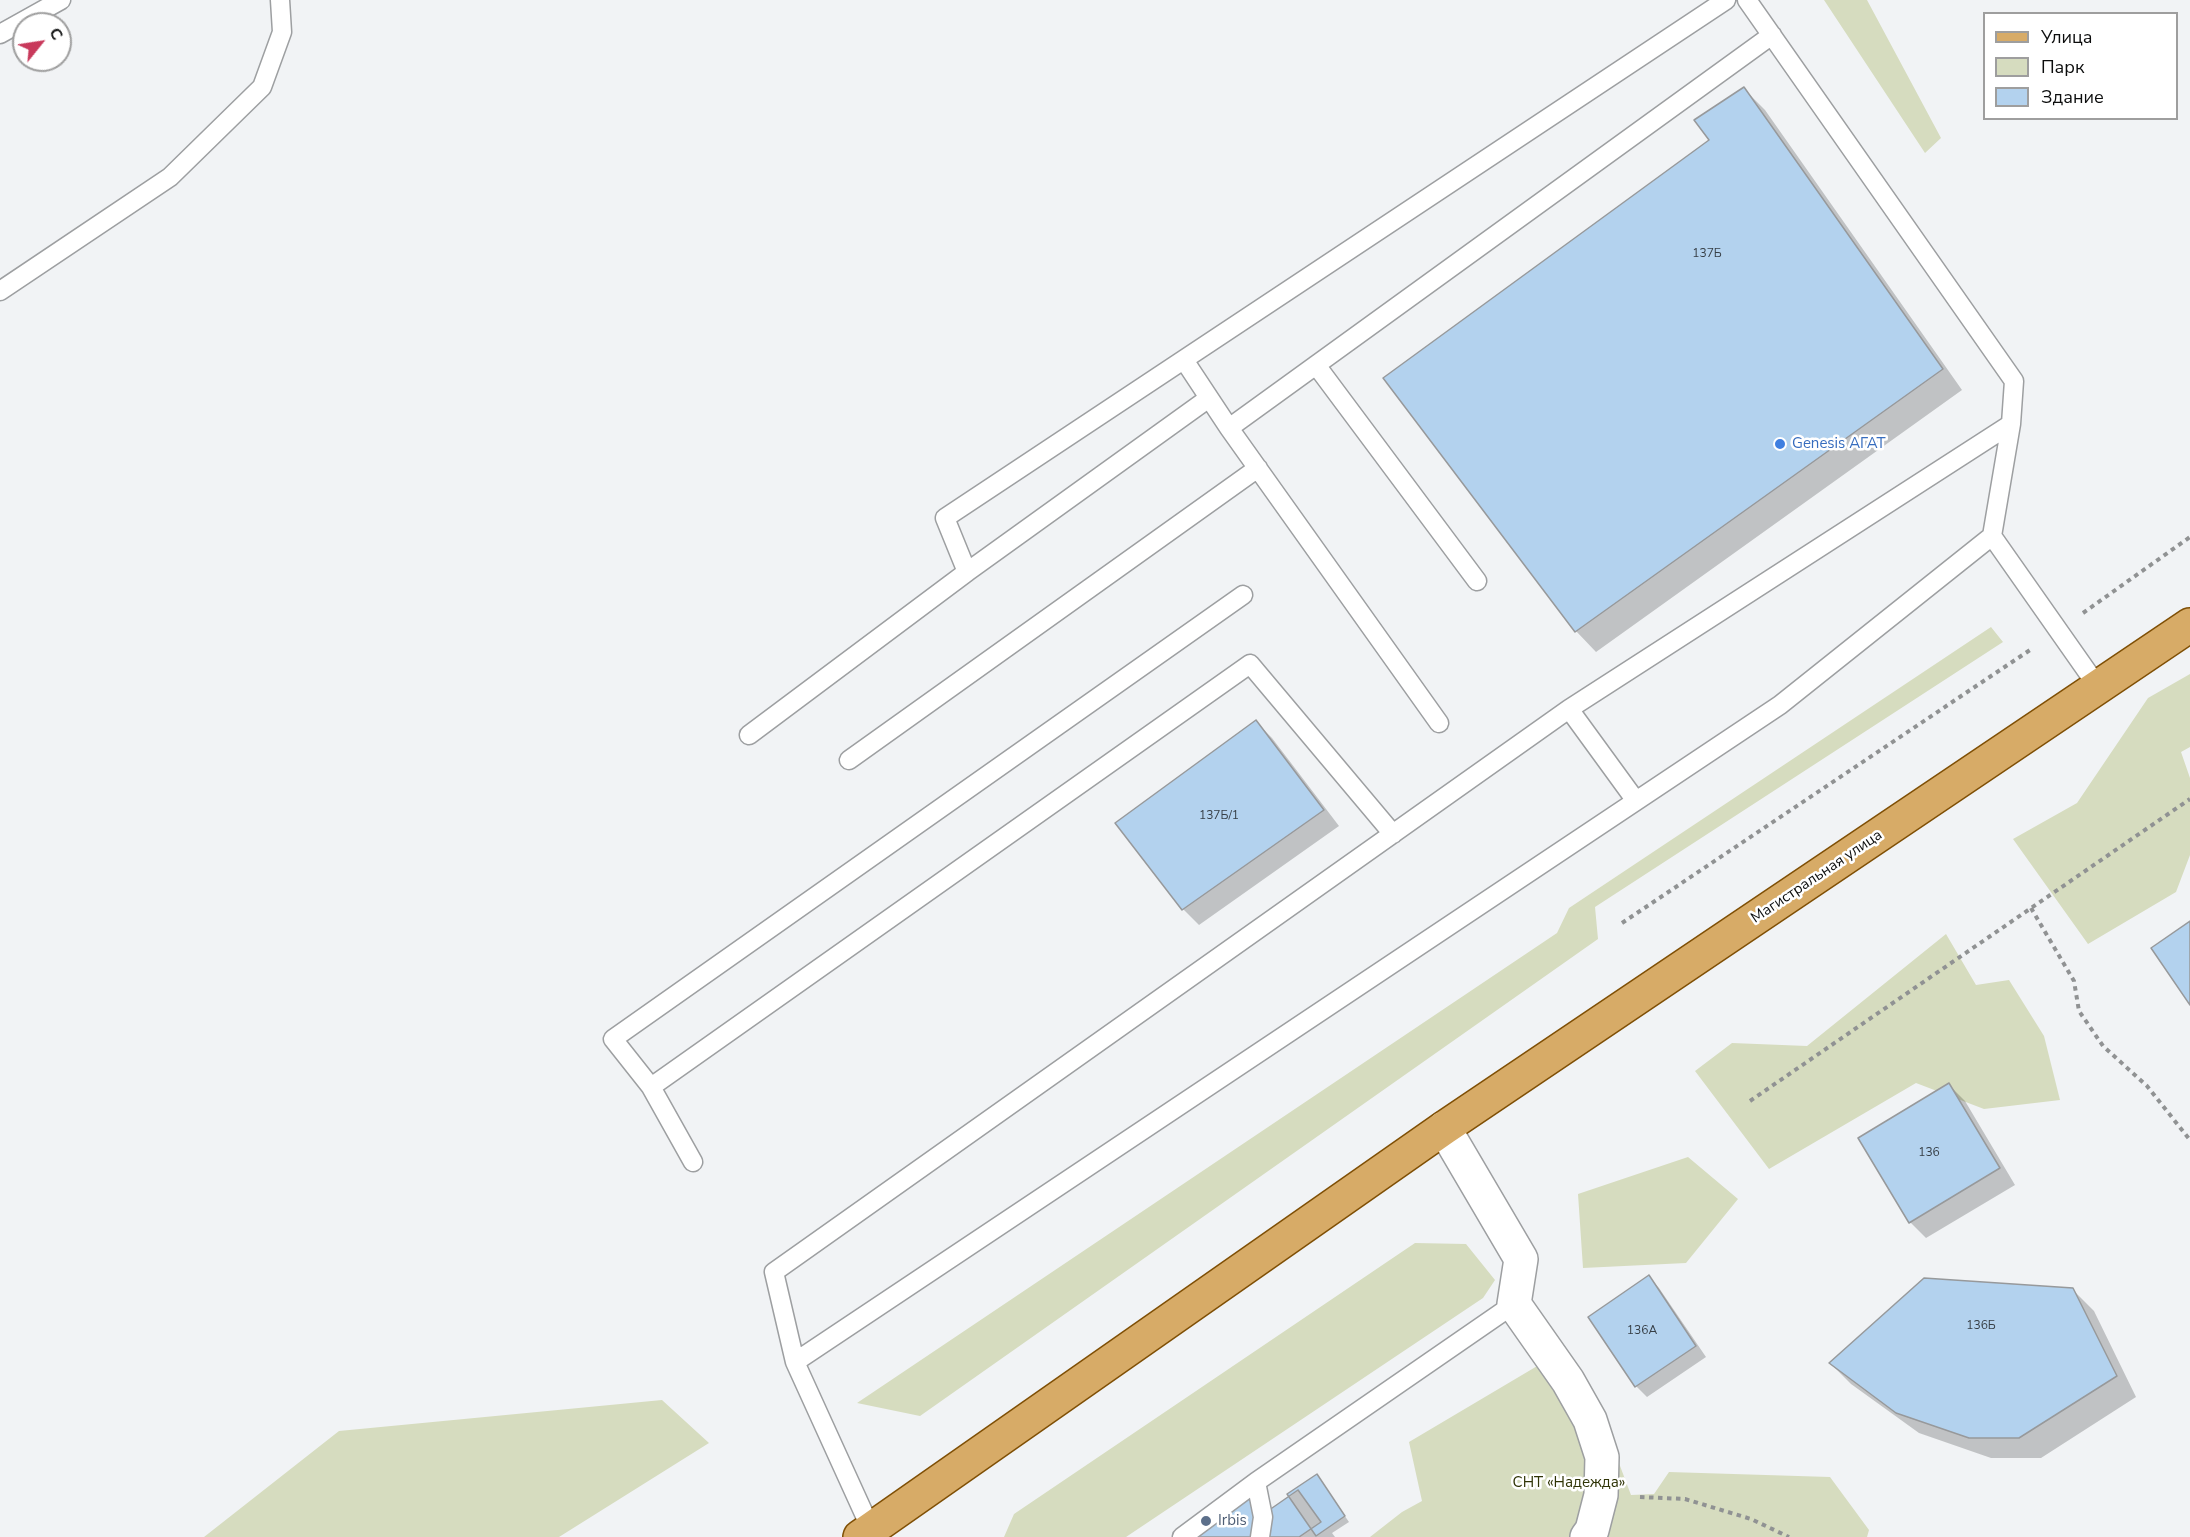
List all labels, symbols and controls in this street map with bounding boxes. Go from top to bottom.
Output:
north arrow [12,12,72,72]
legend [1983,12,2178,120]
text: С [44,24,68,44]
text: Улица [2041,25,2092,49]
text: Парк [2041,55,2084,79]
text: Здание [2041,85,2104,109]
house number: 137Б [1692,247,1722,261]
place label: Genesis АГАТ [1792,435,1886,453]
marker: Genesis АГАТ [1773,437,1787,451]
house number: 137Б/1 [1199,809,1239,823]
street label: Магистральная улица [1748,826,1886,928]
house number: 136 [1918,1146,1940,1160]
house number: 136Б [1966,1319,1996,1333]
house number: 136А [1627,1324,1657,1338]
park label: СНТ «Надежда» [1513,1474,1625,1492]
place label: Irbis [1218,1512,1247,1530]
marker: Irbis [1199,1514,1213,1528]

